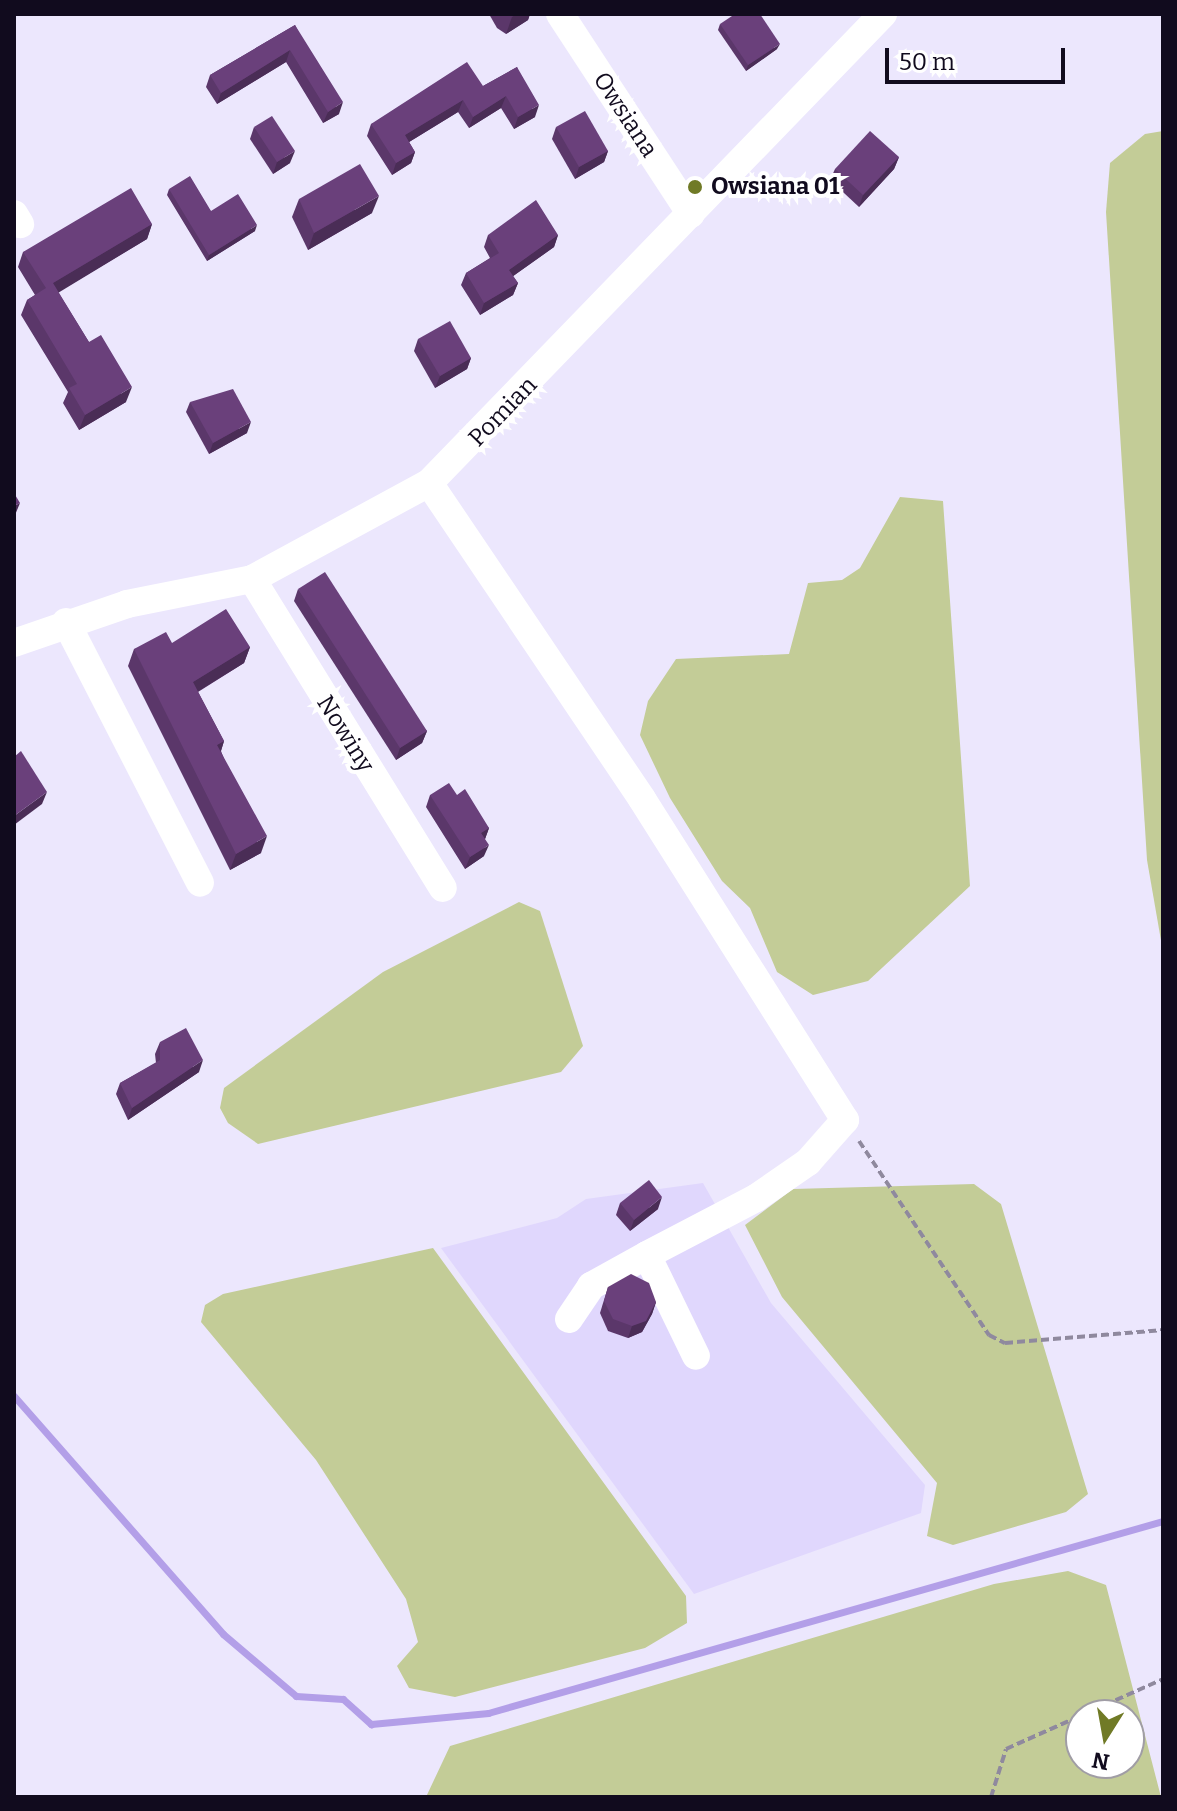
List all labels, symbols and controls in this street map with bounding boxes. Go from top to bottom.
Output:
scale bar [889,32,1069,82]
text: 50 m [899,48,955,76]
street label: Owsiana [587,67,663,163]
place label: Owsiana 01 [711,173,839,201]
marker: Owsiana 01 [686,178,704,196]
street label: Pomian [463,371,543,453]
street label: Nowiny [310,690,380,778]
north arrow [1065,1699,1145,1779]
text: N [1090,1746,1112,1776]

